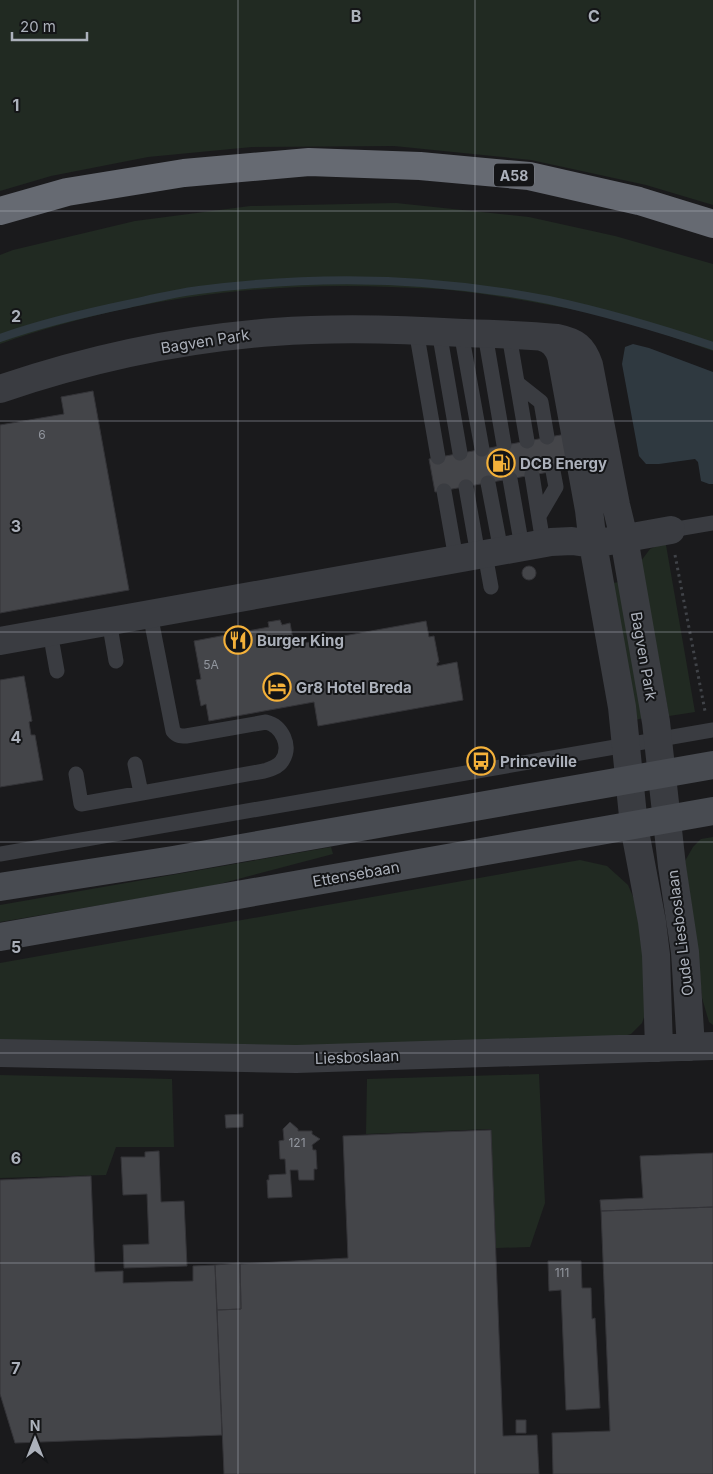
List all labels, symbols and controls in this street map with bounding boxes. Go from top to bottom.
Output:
text: B [351,6,361,26]
text: C [588,6,600,26]
scale bar [12,10,88,42]
text: 20 m [20,17,56,36]
text: 1 [13,95,19,115]
road number: A58 [494,164,534,186]
text: 2 [11,306,21,326]
street label: Bagven Park [159,324,251,357]
house number: 6 [38,427,46,442]
fuel station icon: DCB Energy [486,448,516,478]
place label: DCB Energy [520,454,607,473]
text: 3 [11,516,21,536]
street label: Bagven Park [627,610,661,702]
restaurant icon: Burger King [223,625,253,655]
place label: Burger King [257,631,344,650]
house number: 5A [203,657,219,672]
hotel icon: Gr8 Hotel Breda [262,672,292,702]
place label: Gr8 Hotel Breda [296,678,412,697]
text: 4 [11,727,22,747]
bus stop icon: Princeville [466,746,496,776]
place label: Princeville [500,752,577,771]
street label: Ettensebaan [311,857,401,891]
street label: Oude Liesboslaan [663,869,697,997]
text: 5 [11,937,21,957]
street label: Liesboslaan [315,1046,399,1068]
house number: 121 [288,1135,306,1150]
text: 6 [11,1148,21,1168]
house number: 111 [555,1265,569,1280]
text: 7 [11,1358,21,1378]
north arrow [10,1414,60,1464]
text: N [30,1417,40,1434]

